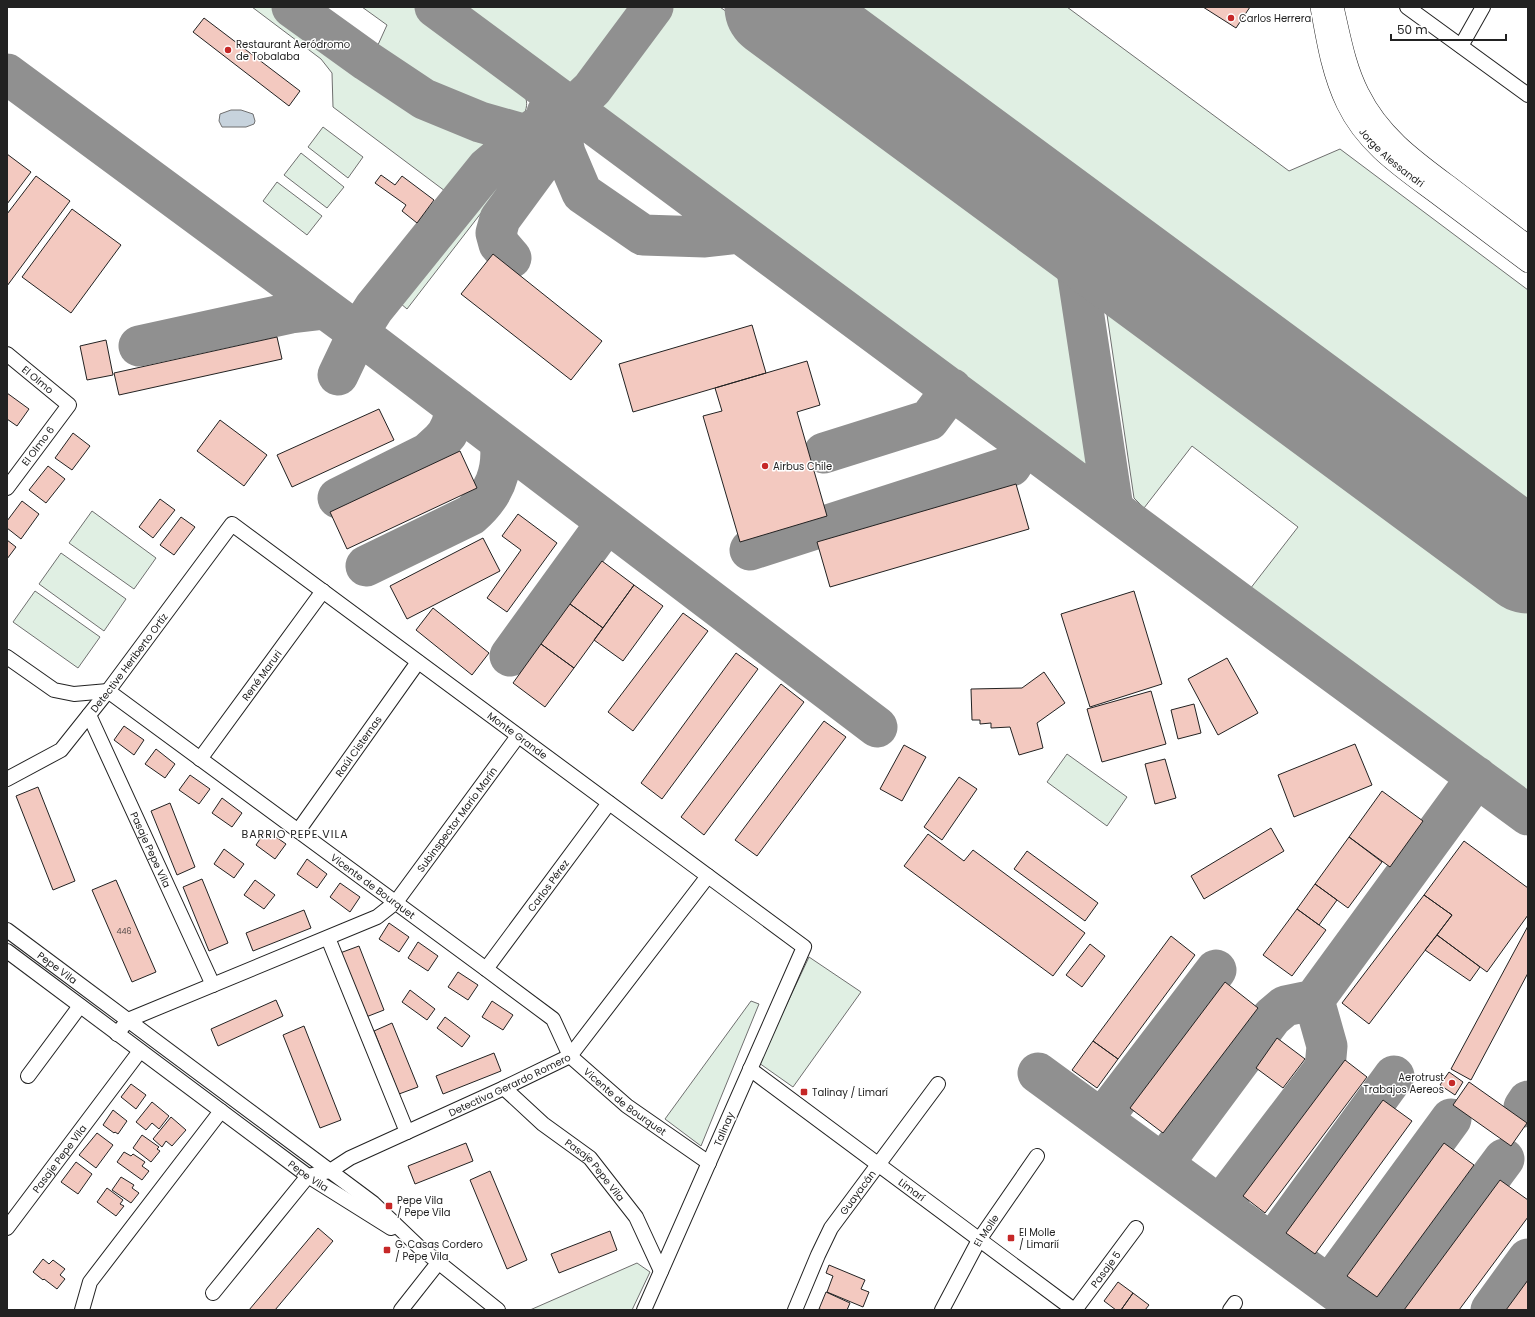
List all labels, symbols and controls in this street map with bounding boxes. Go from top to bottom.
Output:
place label: Carlos Herrera [1239,11,1311,26]
marker: Carlos Herrera [1226,13,1236,23]
scale bar [1391,16,1506,42]
text: 50 m [1397,21,1428,38]
place label: Restaurant Aeródromo de Tobalaba [236,37,350,64]
marker: Restaurant Aeródromo de Tobalaba [223,45,233,55]
street label: Jorge Alessandri [1356,125,1428,191]
street label: El Olmo [19,362,57,397]
street label: El Olmo 6 [18,423,58,469]
place label: Airbus Chile [773,459,832,474]
marker: Airbus Chile [760,461,770,471]
street label: Detective Heriberto Ortíz [86,609,171,715]
street label: René Maruri [238,647,285,703]
street label: Monte Grande [484,708,551,763]
street label: Raúl Cisternas [331,713,385,780]
street label: Subinspector Mario Marín [413,764,500,875]
street label: Pasaje Pepe Vila [127,809,175,890]
district label: BARRIO PEPE VILA [241,826,349,842]
street label: Vicente de Bourquet [328,850,419,922]
street label: Carlos Pérez [524,856,573,915]
house number: 446 [116,926,132,937]
street label: Pepe Vila [35,948,80,987]
street label: Detectiva Gerardo Romero [446,1049,573,1120]
street label: Vicente de Bourquet [581,1064,670,1139]
place label: Aerotrust Trabajos Aereos [1363,1070,1444,1097]
marker: Aerotrust Trabajos Aereos [1447,1078,1457,1088]
place label: Talinay / Limarí [812,1085,889,1100]
marker: Talinay / Limarí [799,1087,809,1097]
street label: Talinay [710,1109,738,1148]
street label: Pasaje Pepe Vila [29,1121,90,1196]
street label: Pasaje Pepe Vila [562,1135,628,1204]
street label: Pepe Vila [285,1156,332,1195]
street label: Guayacán [836,1167,879,1218]
street label: Limarí [896,1175,929,1205]
place label: Pepe Vila / Pepe Vila [397,1193,451,1220]
marker: Pepe Vila / Pepe Vila [384,1201,394,1211]
street label: El Molle [969,1211,1002,1249]
place label: El Molle / Limarií [1019,1225,1059,1252]
marker: El Molle / Limarií [1006,1233,1016,1243]
place label: G. Casas Cordero / Pepe Vila [395,1237,483,1264]
marker: G. Casas Cordero / Pepe Vila [382,1245,392,1255]
street label: Pasaje 5 [1087,1248,1124,1290]

